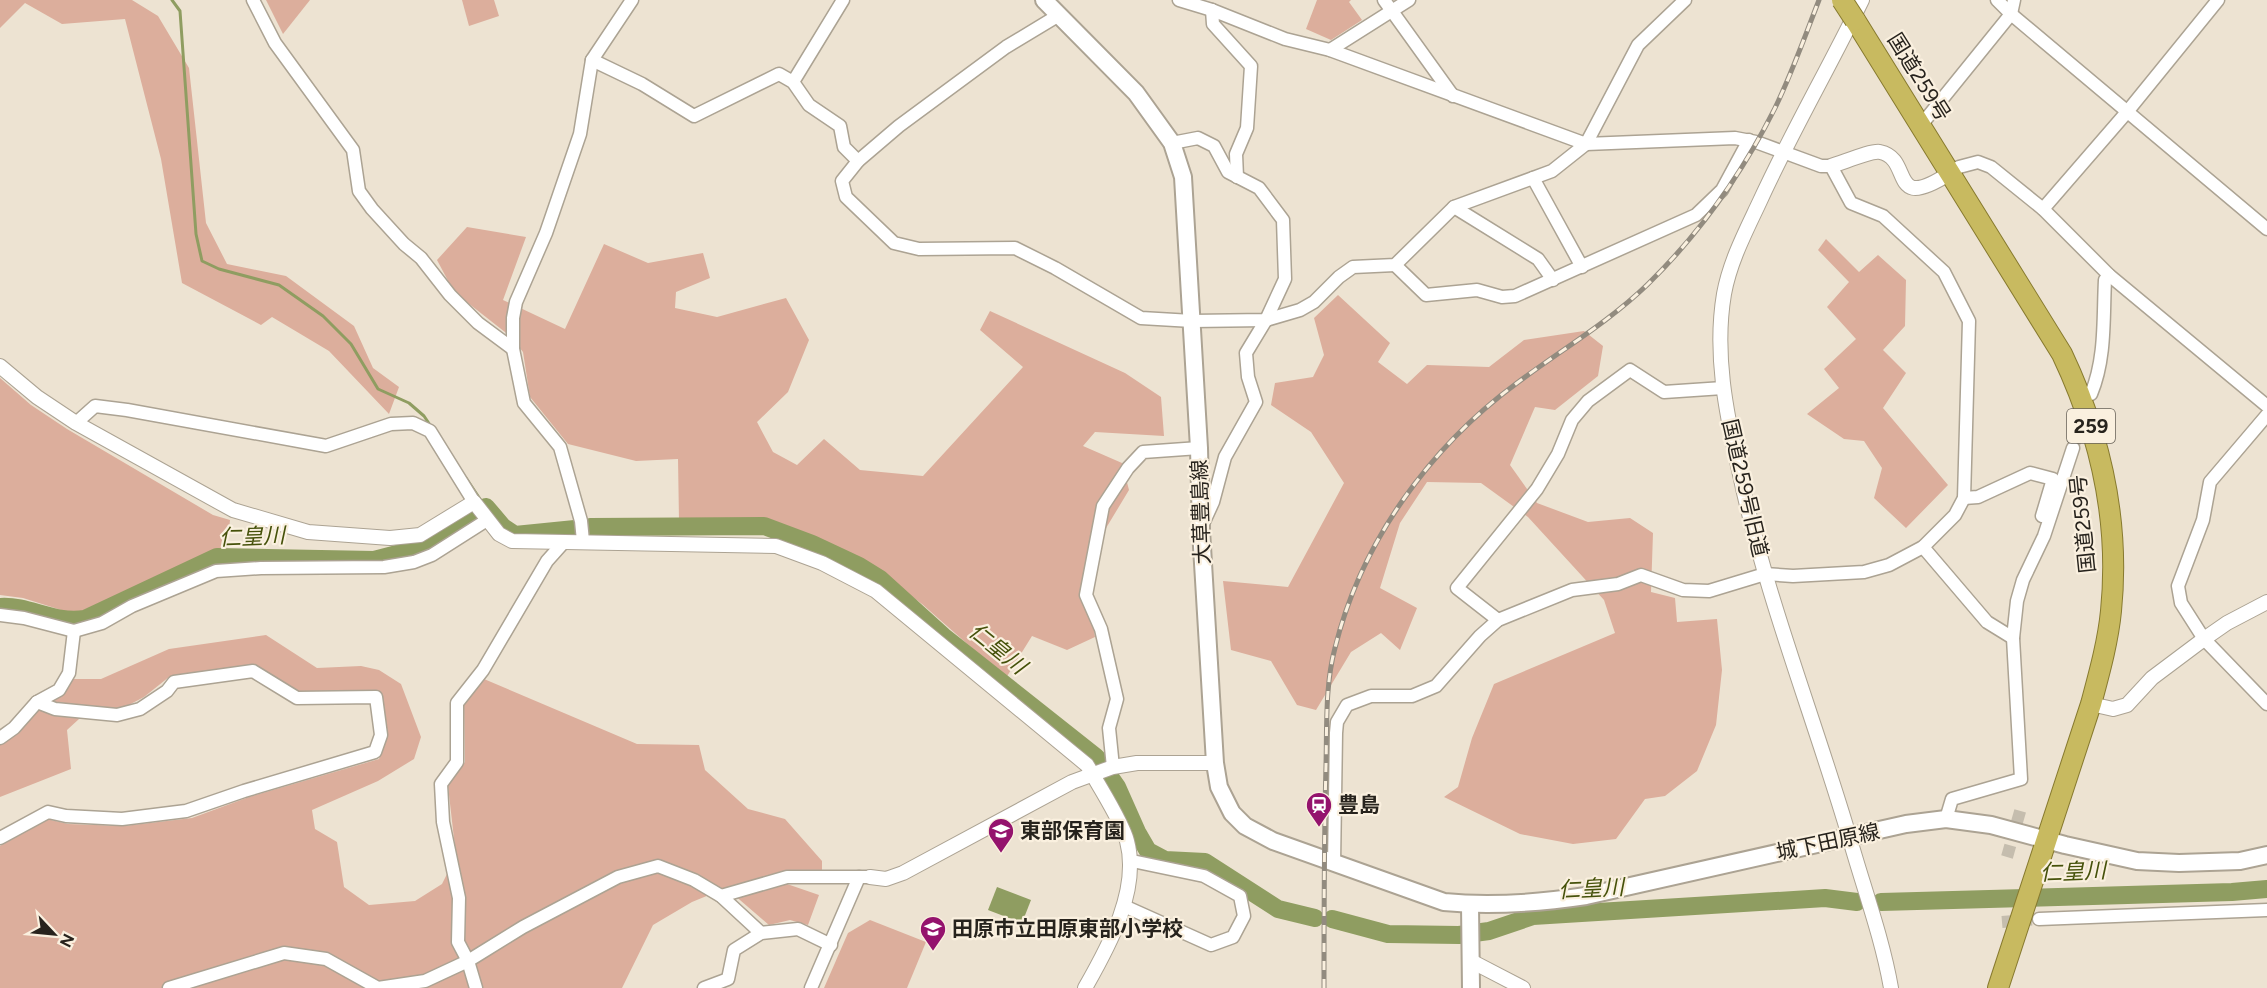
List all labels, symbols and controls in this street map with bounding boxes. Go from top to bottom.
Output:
street label: 国道259号 [1883,28,1956,125]
road number: 259 [2067,409,2115,443]
street label: 国道259号旧道 [1717,417,1773,559]
street label: 大草豊島線 [1186,459,1215,565]
street label: 国道259号 [2065,474,2100,574]
water label: 仁皇川 [219,522,287,551]
water label: 仁皇川 [964,617,1033,681]
station icon: 豊島 [1304,790,1334,828]
place label: 豊島 [1338,792,1380,817]
school or university icon: 東部保育園 [986,816,1016,854]
place label: 東部保育園 [1020,818,1125,843]
street label: 城下田原線 [1774,818,1882,865]
water label: 仁皇川 [2040,857,2108,886]
water label: 仁皇川 [1557,873,1627,904]
north arrow [24,904,84,964]
school or university icon: 田原市立田原東部小学校 [918,914,948,952]
place label: 田原市立田原東部小学校 [952,916,1183,941]
text: N [56,931,78,950]

